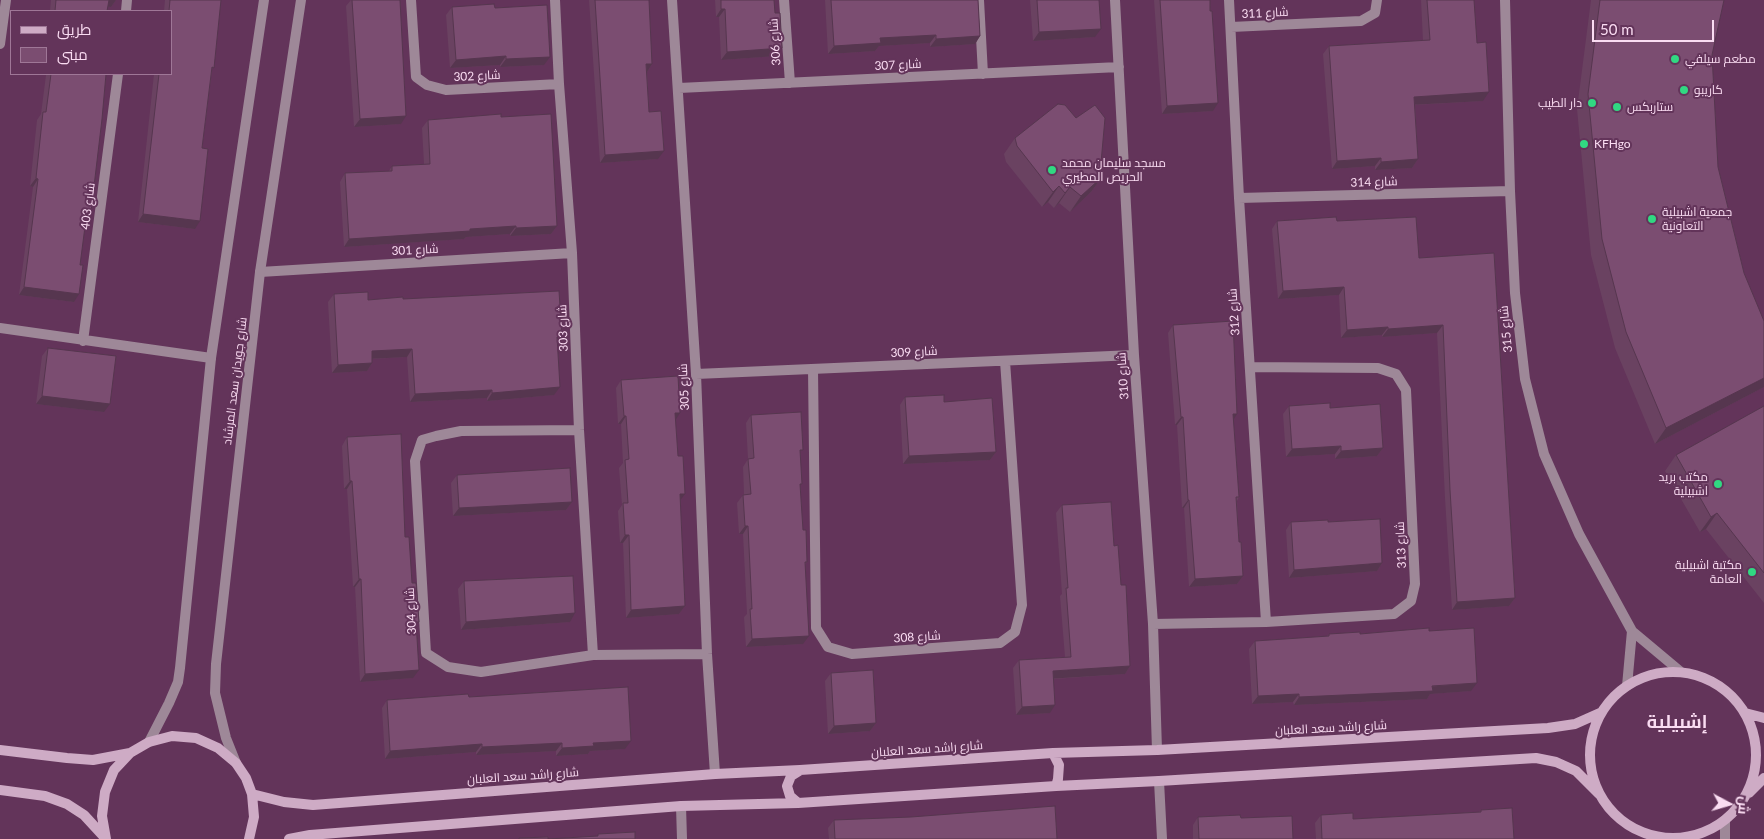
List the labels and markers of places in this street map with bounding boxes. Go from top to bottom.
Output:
place label: مطعم سيلفي [1685,52,1756,66]
marker: مطعم سيلفي [1669,53,1681,65]
place label: كاريبو [1694,83,1723,97]
marker: كاريبو [1678,84,1690,96]
place label: دار الطيب [1538,96,1582,110]
marker: دار الطيب [1586,97,1598,109]
place label: ستاربكس [1627,100,1673,114]
marker: ستاربكس [1611,101,1623,113]
place label: KFHgo [1594,137,1631,151]
marker: KFHgo [1578,138,1590,150]
place label: مسجد سليمان محمد الحريص المطيري [1062,156,1166,184]
marker: مسجد سليمان محمد الحريص المطيري [1046,164,1058,176]
place label: جمعية اشبيلية التعاونية [1662,205,1732,233]
marker: جمعية اشبيلية التعاونية [1646,213,1658,225]
place label: مكتب بريد اشبيلية [1659,470,1708,498]
marker: مكتب بريد اشبيلية [1712,478,1724,490]
place label: مكتبة اشبيلية العامة [1675,558,1742,586]
marker: مكتبة اشبيلية العامة [1746,566,1758,578]

